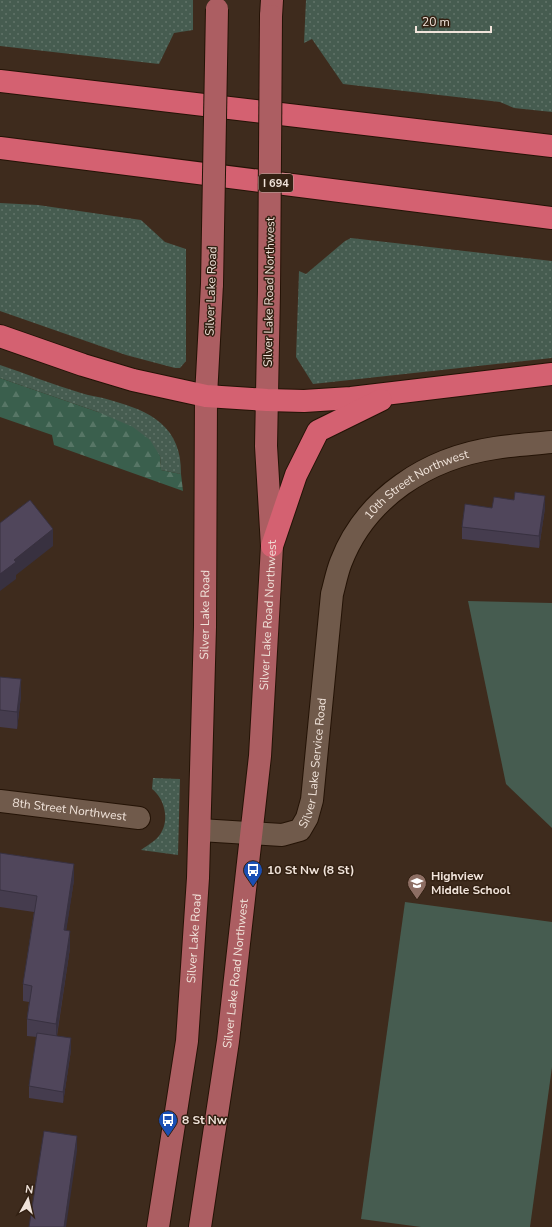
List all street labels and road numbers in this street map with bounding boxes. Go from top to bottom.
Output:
road number: I 694 [259,174,293,192]
street label: Silver Lake Road Northwest [260,216,278,367]
street label: Silver Lake Road [201,246,221,336]
street label: 10th Street Northwest [360,446,471,523]
street label: Silver Lake Road Northwest [256,539,280,691]
street label: Silver Lake Road [196,570,213,660]
street label: Silver Lake Service Road [295,697,330,831]
street label: 8th Street Northwest [12,795,128,824]
street label: Silver Lake Road [183,893,205,984]
street label: Silver Lake Road Northwest [219,897,252,1049]

